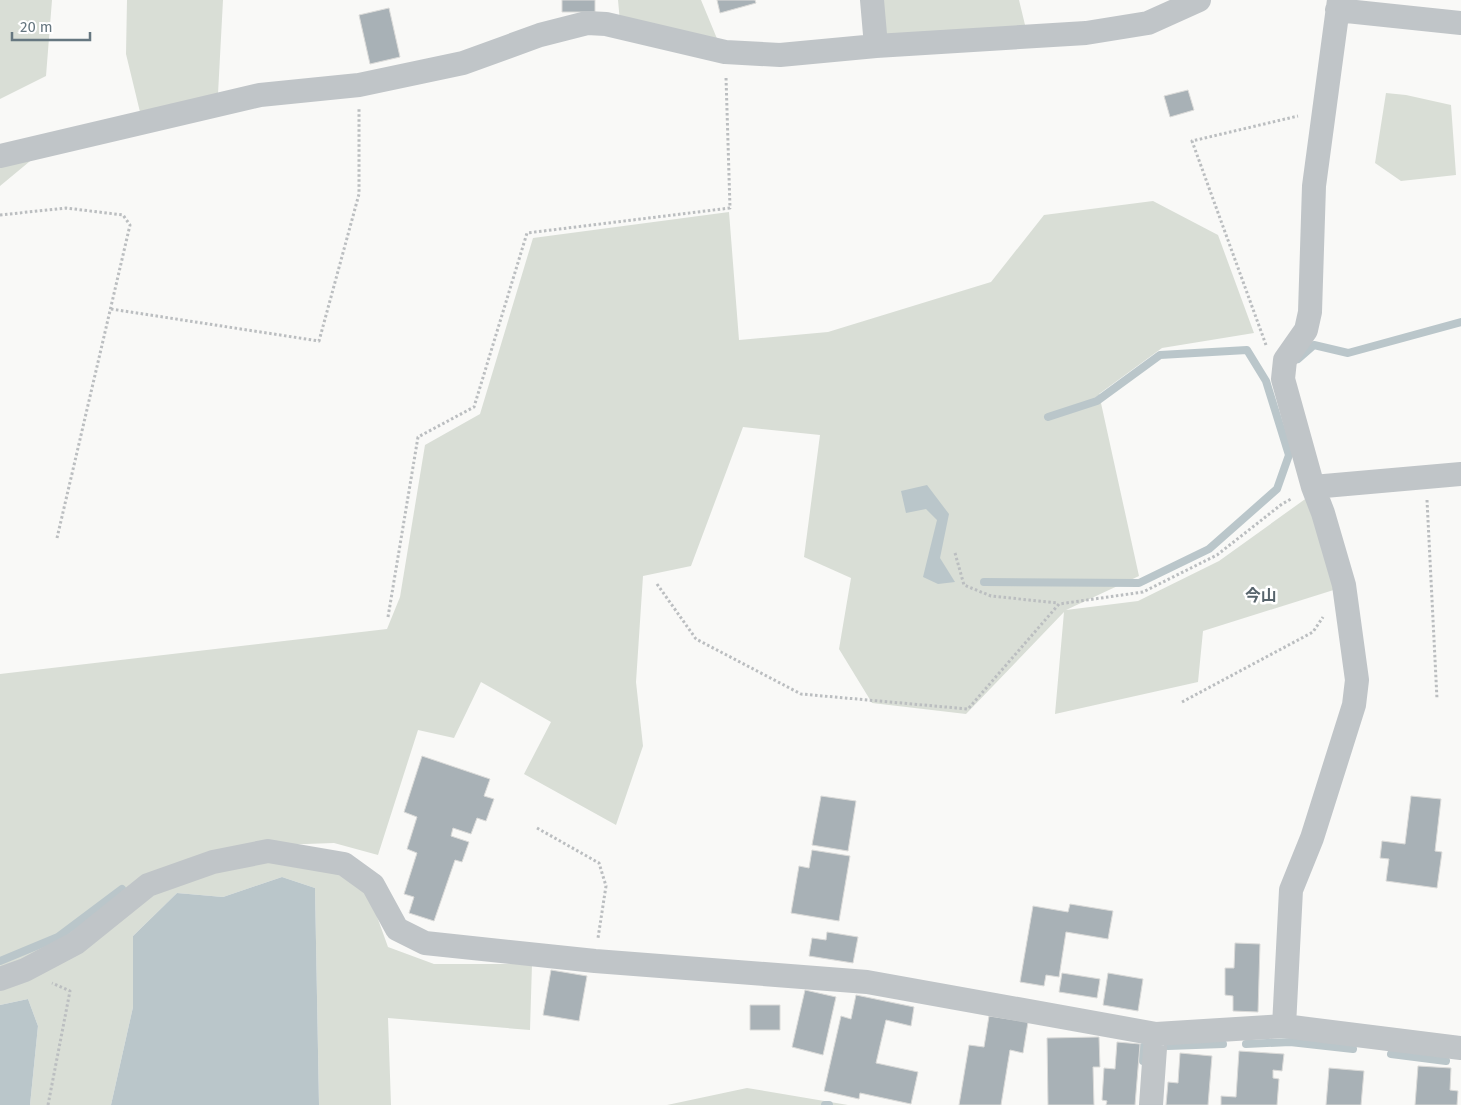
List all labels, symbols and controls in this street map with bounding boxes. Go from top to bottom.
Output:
scale bar [12,10,90,42]
text: 20 m [20,18,53,36]
district label: 今山 [1245,586,1277,605]

